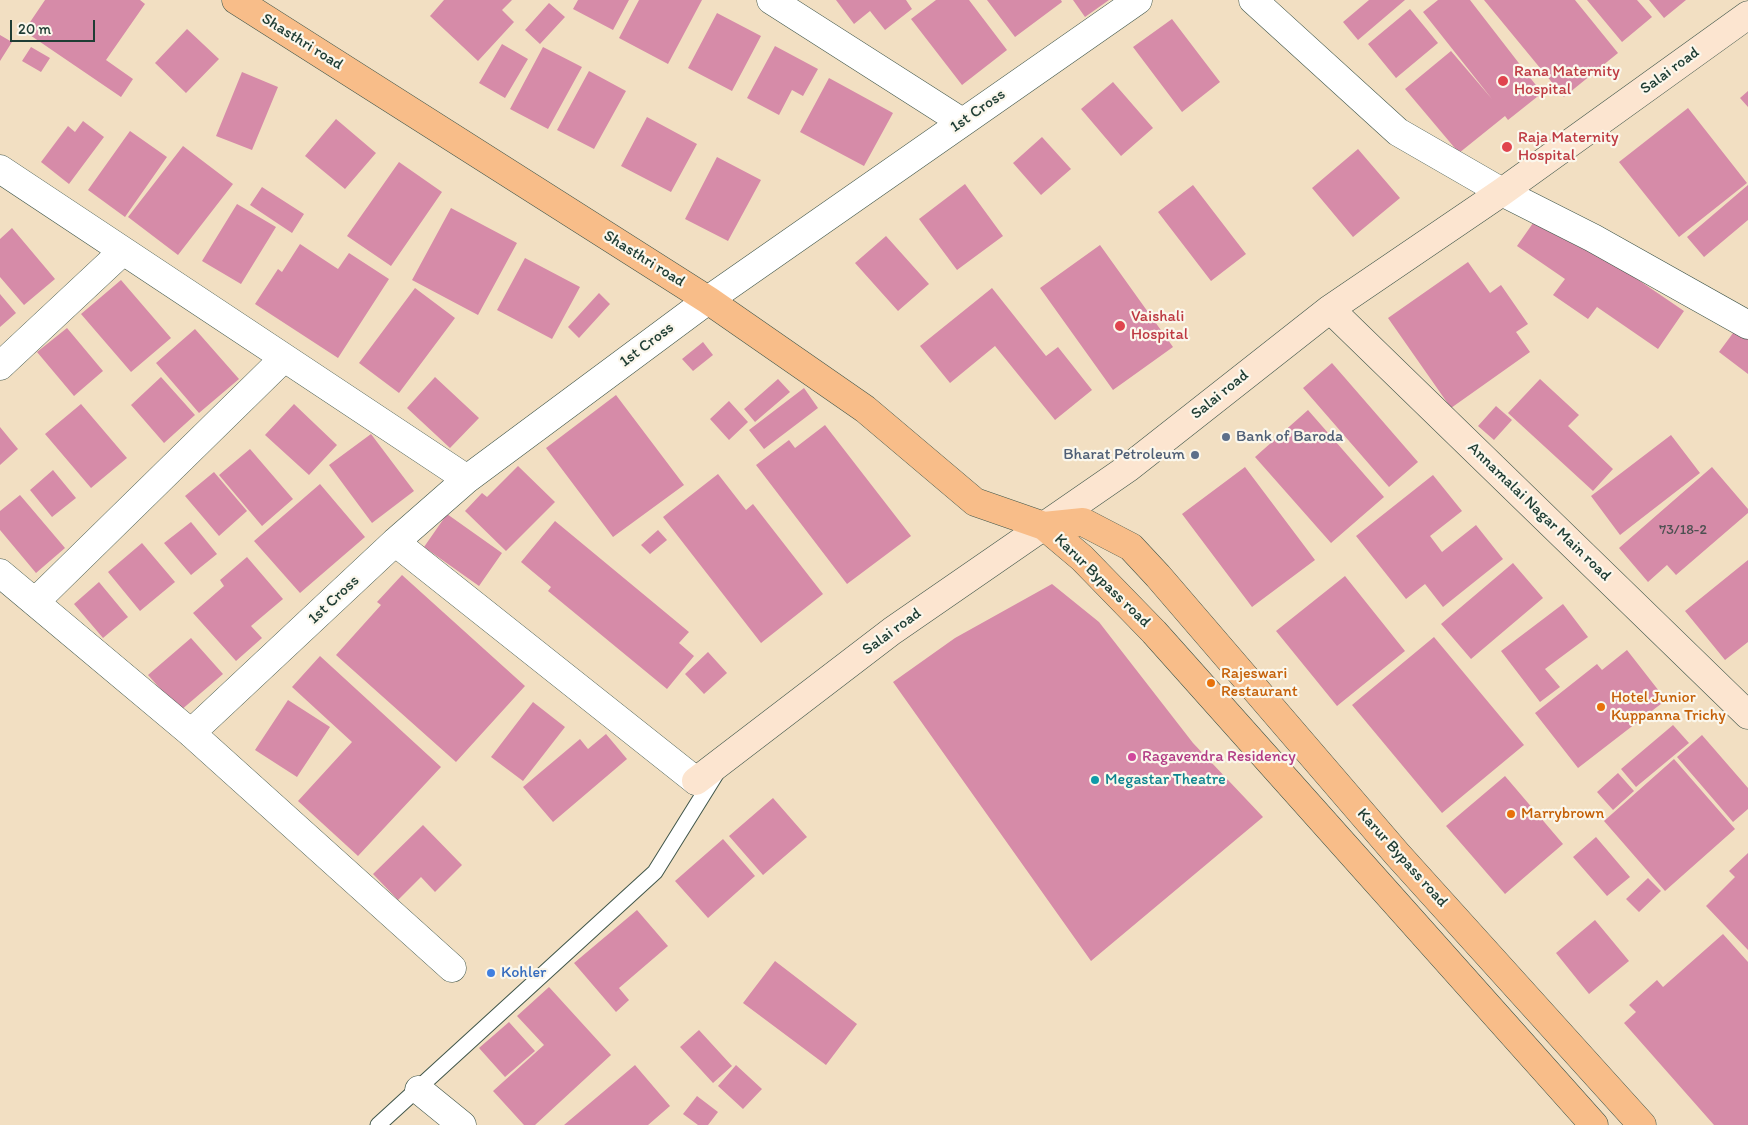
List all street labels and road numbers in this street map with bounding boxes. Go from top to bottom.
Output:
street label: Shasthri road [258,9,346,75]
street label: Salai road [1637,43,1703,99]
street label: 1st Cross [947,85,1009,137]
street label: Shasthri road [600,226,688,292]
street label: 1st Cross [616,318,678,372]
street label: Salai road [1187,366,1253,424]
street label: Annamalai Nagar Main road [1463,439,1615,585]
street label: Karur Bypass road [1050,530,1154,632]
street label: 1st Cross [304,571,364,629]
street label: Salai road [859,604,925,660]
street label: Karur Bypass road [1353,805,1451,911]

